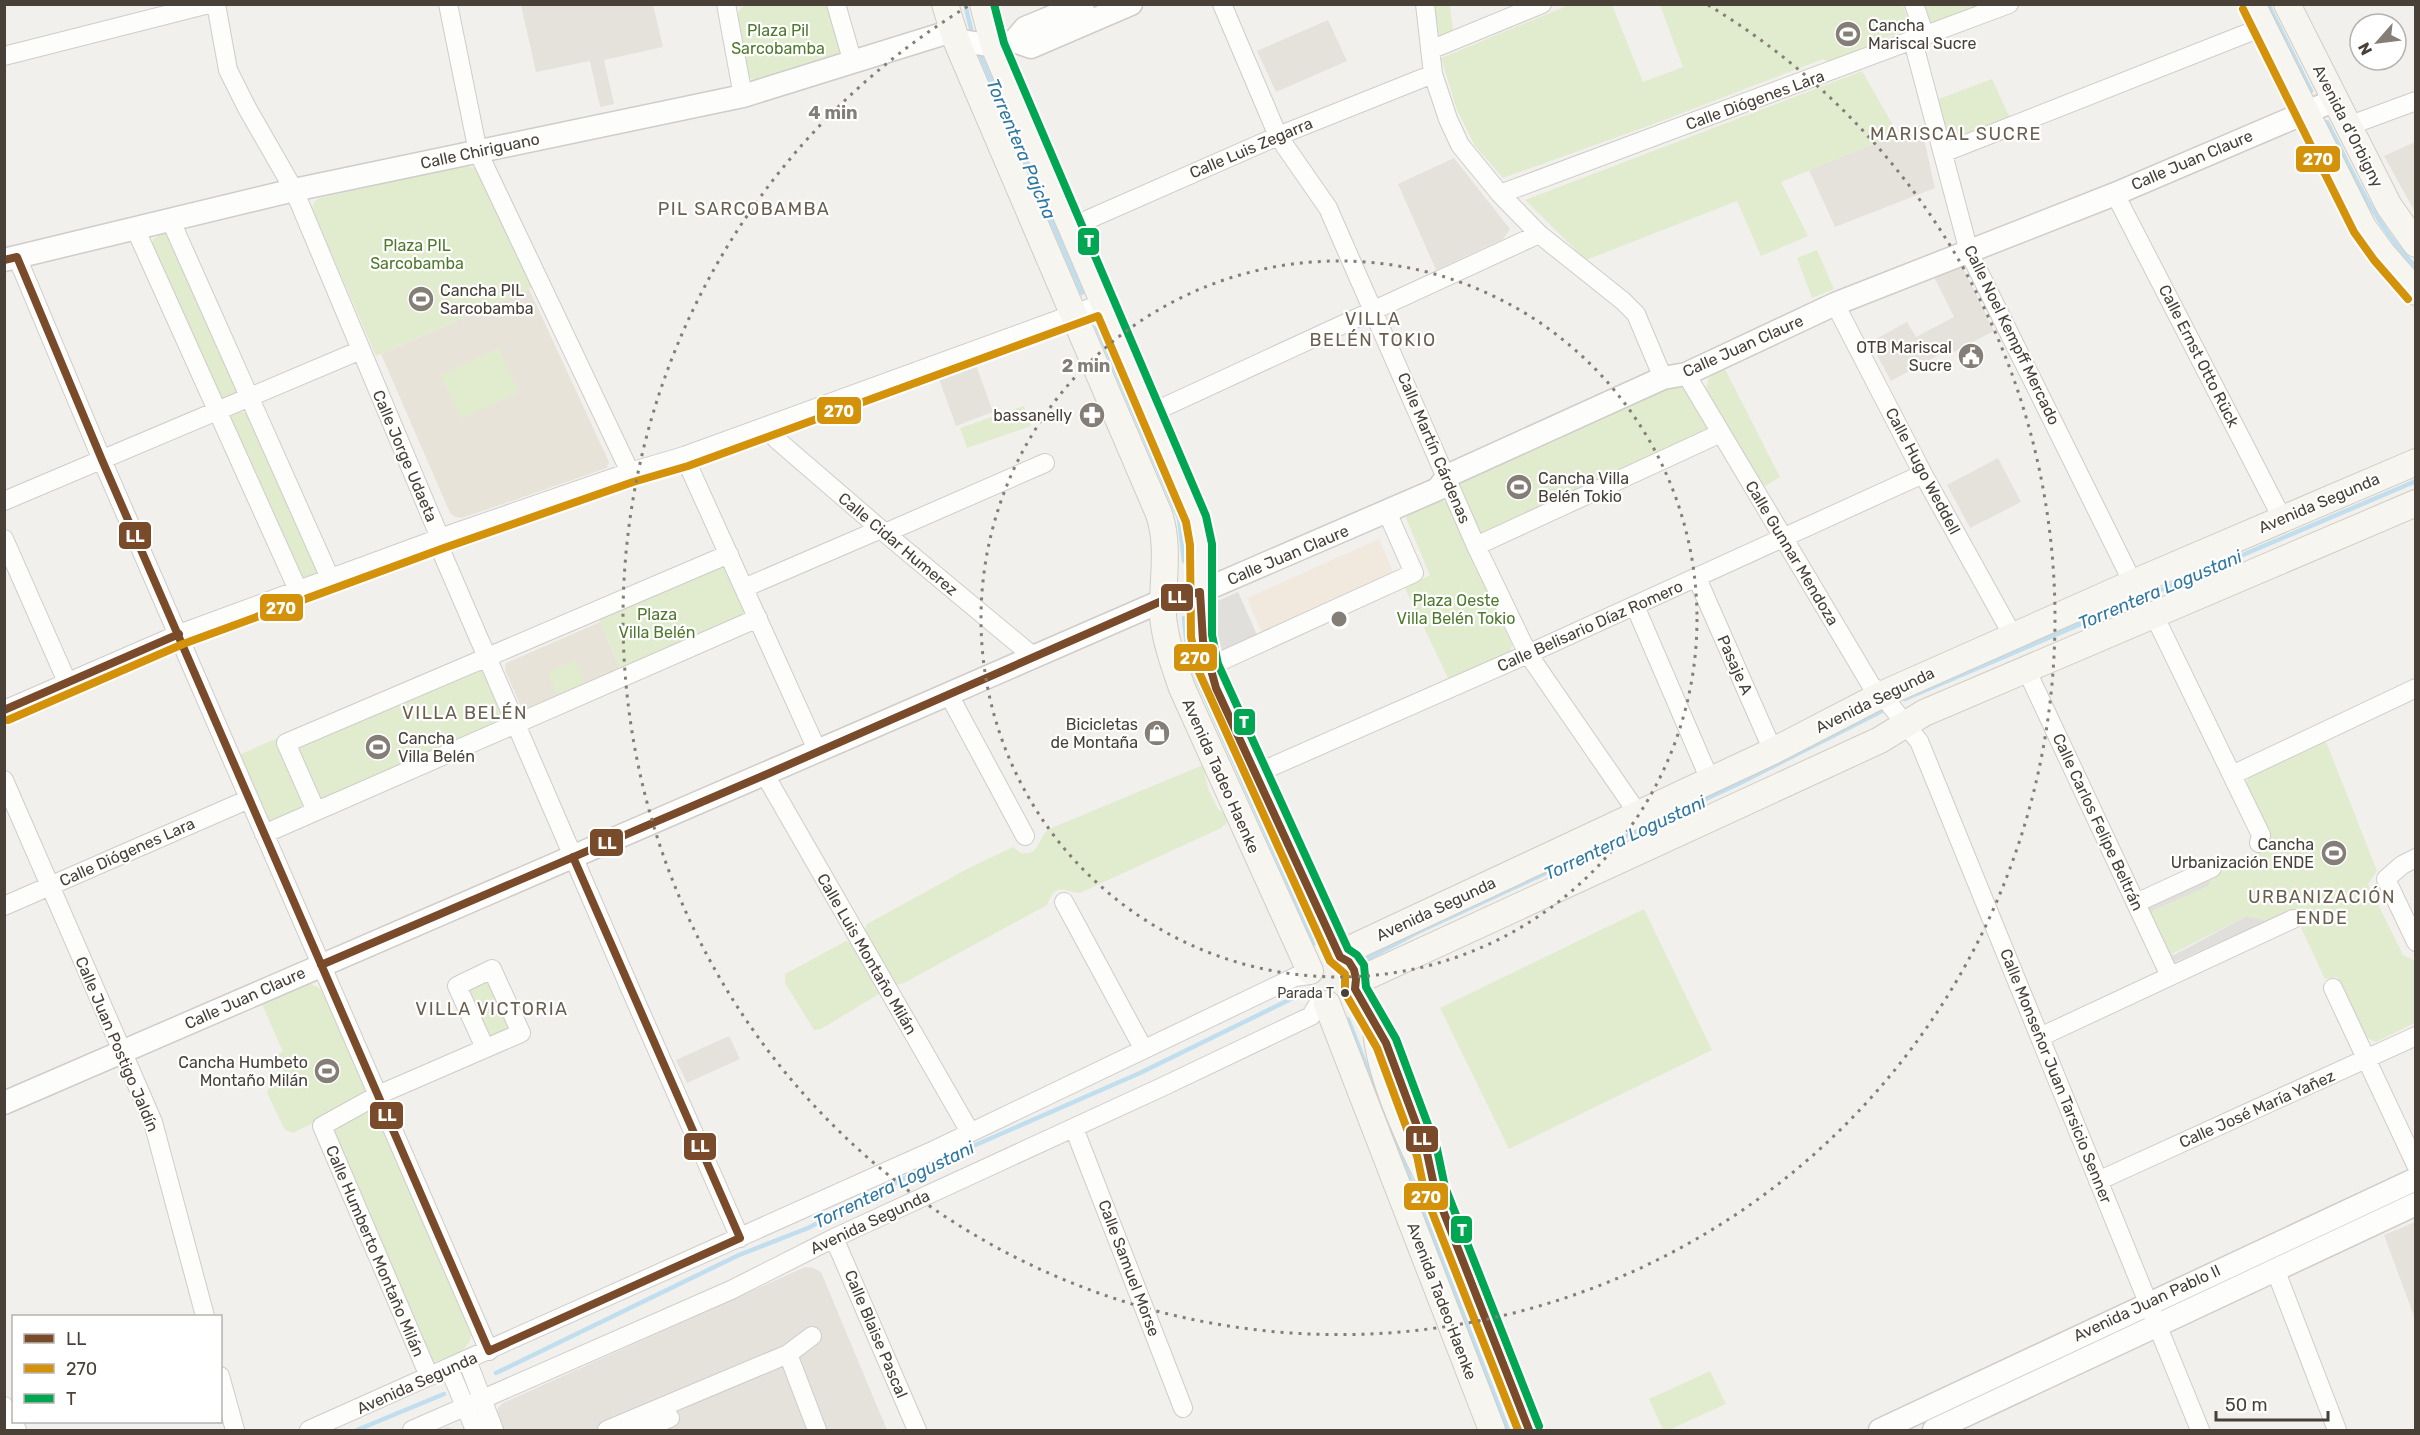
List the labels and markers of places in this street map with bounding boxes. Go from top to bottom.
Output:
place label: Cancha Mariscal Sucre [1868,16,1976,53]
sports icon: Cancha Mariscal Sucre [1833,19,1863,49]
place label: Cancha PIL Sarcobamba [440,281,534,318]
sports icon: Cancha PIL Sarcobamba [406,284,436,314]
place label: OTB Mariscal Sucre [1856,338,1952,375]
public building icon: OTB Mariscal Sucre [1956,341,1986,371]
pharmacy icon: bassanelly [1077,400,1107,430]
place label: bassanelly [993,406,1072,425]
place label: Cancha Villa Belén Tokio [1538,469,1629,506]
sports icon: Cancha Villa Belén Tokio [1504,472,1534,502]
centre of rings [1329,609,1349,629]
place label: Bicicletas de Montaña [1051,715,1138,752]
shop icon: Bicicletas de Montaña [1142,718,1172,748]
place label: Cancha Villa Belén [398,729,475,766]
sports icon: Cancha Villa Belén [363,732,393,762]
place label: Cancha Urbanización ENDE [2171,835,2314,872]
sports icon: Cancha Urbanización ENDE [2319,838,2349,868]
place label: Parada T [1277,985,1334,1002]
marker: Parada T [1339,987,1351,999]
place label: Cancha Humbeto Montaño Milán [178,1053,308,1090]
sports icon: Cancha Humbeto Montaño Milán [312,1056,342,1086]

